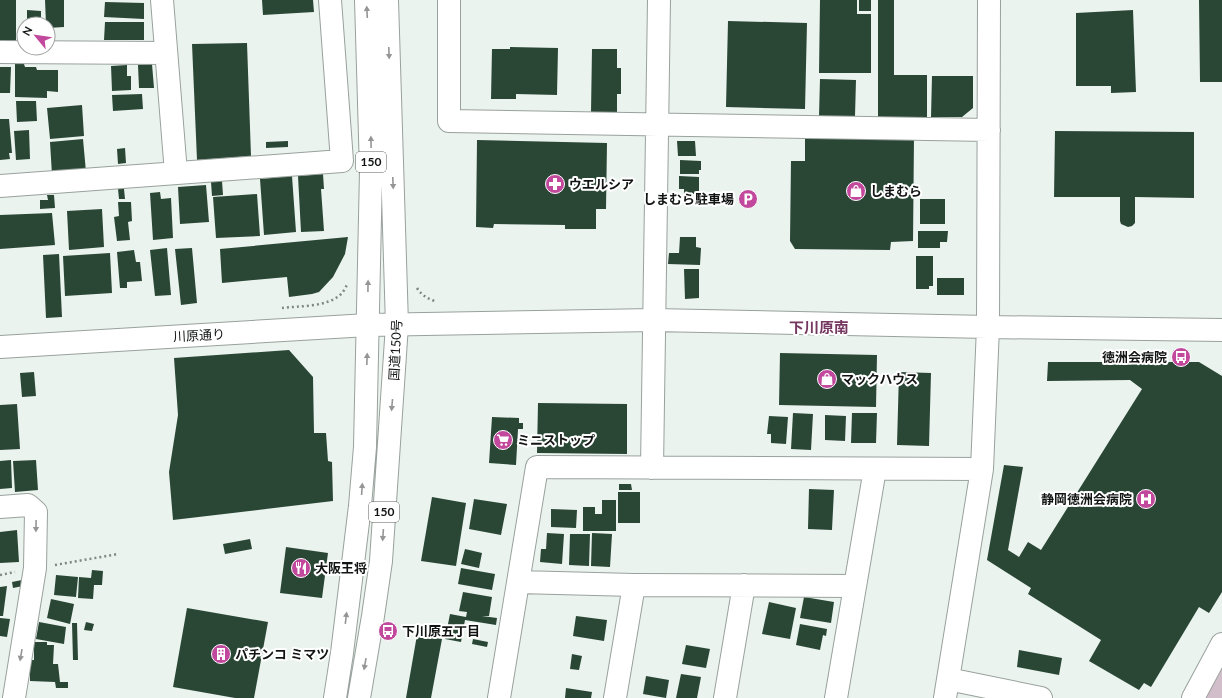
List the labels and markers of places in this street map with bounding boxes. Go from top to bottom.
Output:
pharmacy icon: ウエルシア [544,173,566,195]
place label: ウエルシア [569,176,634,192]
shop icon: しまむら [845,180,867,202]
place label: しまむら [870,183,922,199]
parking icon: しまむら駐車場 [737,188,759,210]
place label: しまむら駐車場 [643,191,734,207]
bus stop icon: 徳洲会病院 [1170,346,1192,368]
place label: 徳洲会病院 [1102,349,1167,365]
shop icon: マックハウス [816,368,838,390]
place label: マックハウス [841,371,918,387]
supermarket icon: ミニストップ [492,429,514,451]
place label: ミニストップ [517,432,595,448]
hospital icon: 静岡徳洲会病院 [1135,488,1157,510]
place label: 静岡徳洲会病院 [1041,491,1132,507]
restaurant icon: 大阪王将 [290,557,312,579]
place label: 大阪王将 [315,560,367,576]
bus stop icon: 下川原五丁目 [377,620,399,642]
place label: 下川原五丁目 [402,623,480,639]
building icon: パチンコ ミマツ [210,643,232,665]
place label: パチンコ ミマツ [235,646,329,662]

